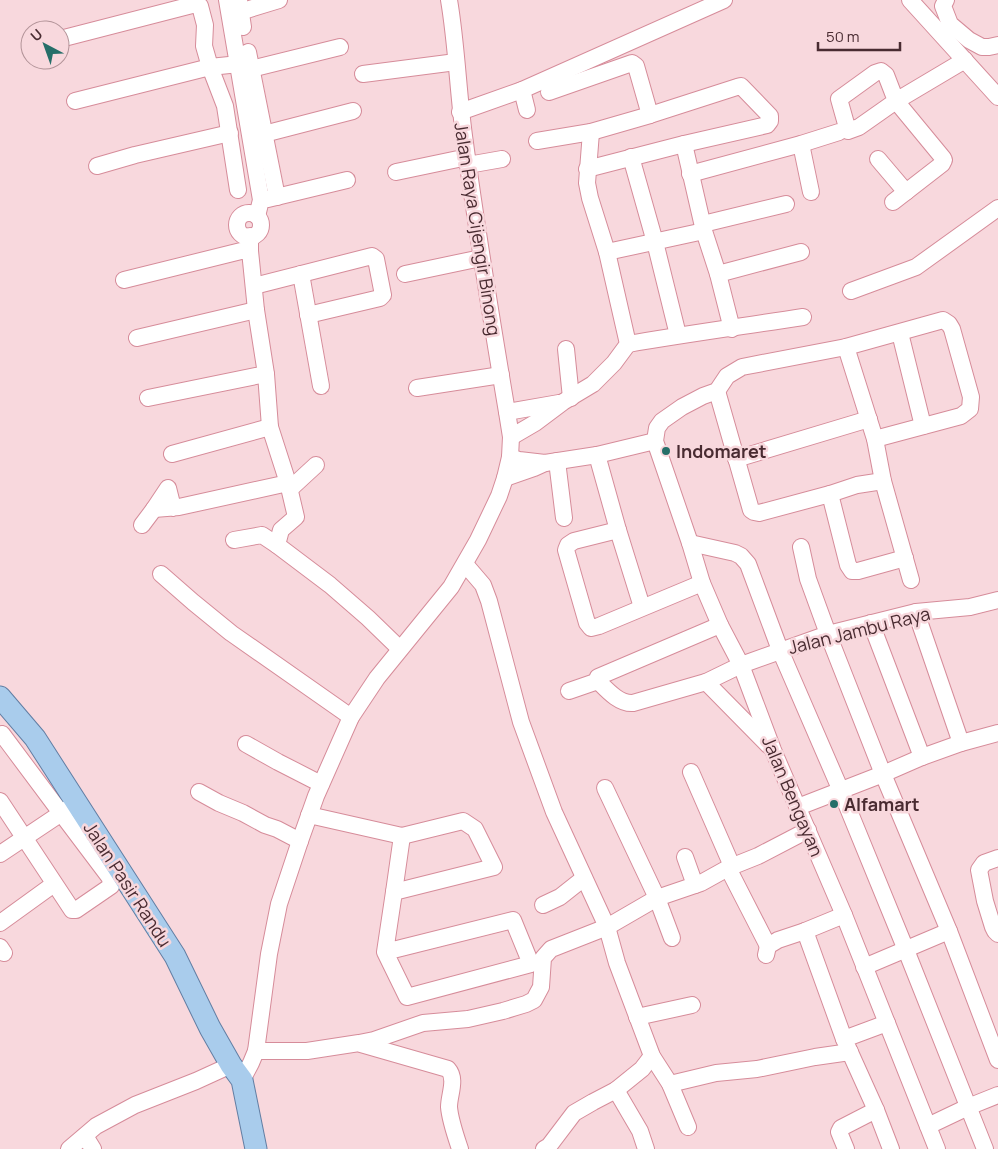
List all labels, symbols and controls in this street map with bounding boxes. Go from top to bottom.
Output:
north arrow [20,20,70,70]
scale bar [818,20,900,52]
text: U [26,24,46,45]
text: 50 m [826,26,860,47]
street label: Jalan Raya Cijengir Binong [449,121,507,337]
place label: Indomaret [676,439,767,463]
marker: Indomaret [660,445,672,457]
street label: Jalan Jambu Raya [786,601,932,659]
street label: Jalan Bengayan [757,732,829,860]
place label: Alfamart [844,792,920,816]
marker: Alfamart [828,798,840,810]
street label: Jalan Pasir Randu [79,817,177,951]

